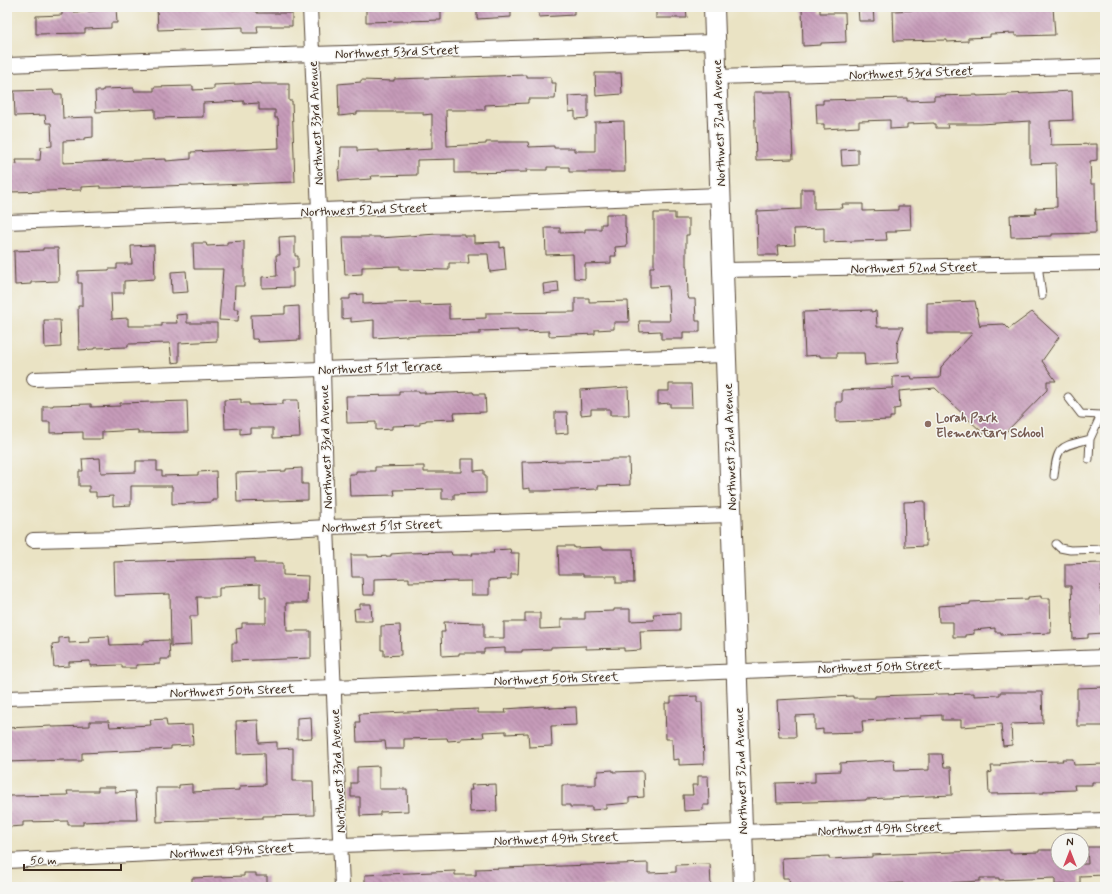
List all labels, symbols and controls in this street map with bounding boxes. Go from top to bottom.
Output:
street label: Northwest 53rd Street [335,42,460,63]
street label: Northwest 32nd Avenue [709,59,730,187]
street label: Northwest 33rd Avenue [305,60,328,186]
street label: Northwest 53rd Street [849,63,974,84]
street label: Northwest 52nd Street [300,200,428,221]
street label: Northwest 52nd Street [850,259,978,278]
street label: Northwest 51st Terrace [318,358,442,379]
street label: Northwest 32nd Avenue [720,383,741,511]
street label: Northwest 33rd Avenue [316,384,337,510]
place label: Lorah Park Elementary School [936,410,1044,442]
marker: Lorah Park Elementary School [923,419,933,429]
street label: Northwest 51st Street [321,516,443,537]
street label: Northwest 50th Street [817,657,943,678]
street label: Northwest 50th Street [493,669,619,690]
street label: Northwest 50th Street [169,681,295,702]
street label: Northwest 32nd Avenue [731,707,752,835]
street label: Northwest 33rd Avenue [327,708,350,834]
street label: Northwest 49th Street [817,819,943,840]
street label: Northwest 49th Street [493,829,619,850]
north arrow [1050,832,1090,872]
text: N [1066,836,1074,850]
street label: Northwest 49th Street [169,840,295,863]
scale bar [24,846,121,872]
text: 50 m [30,853,57,869]

